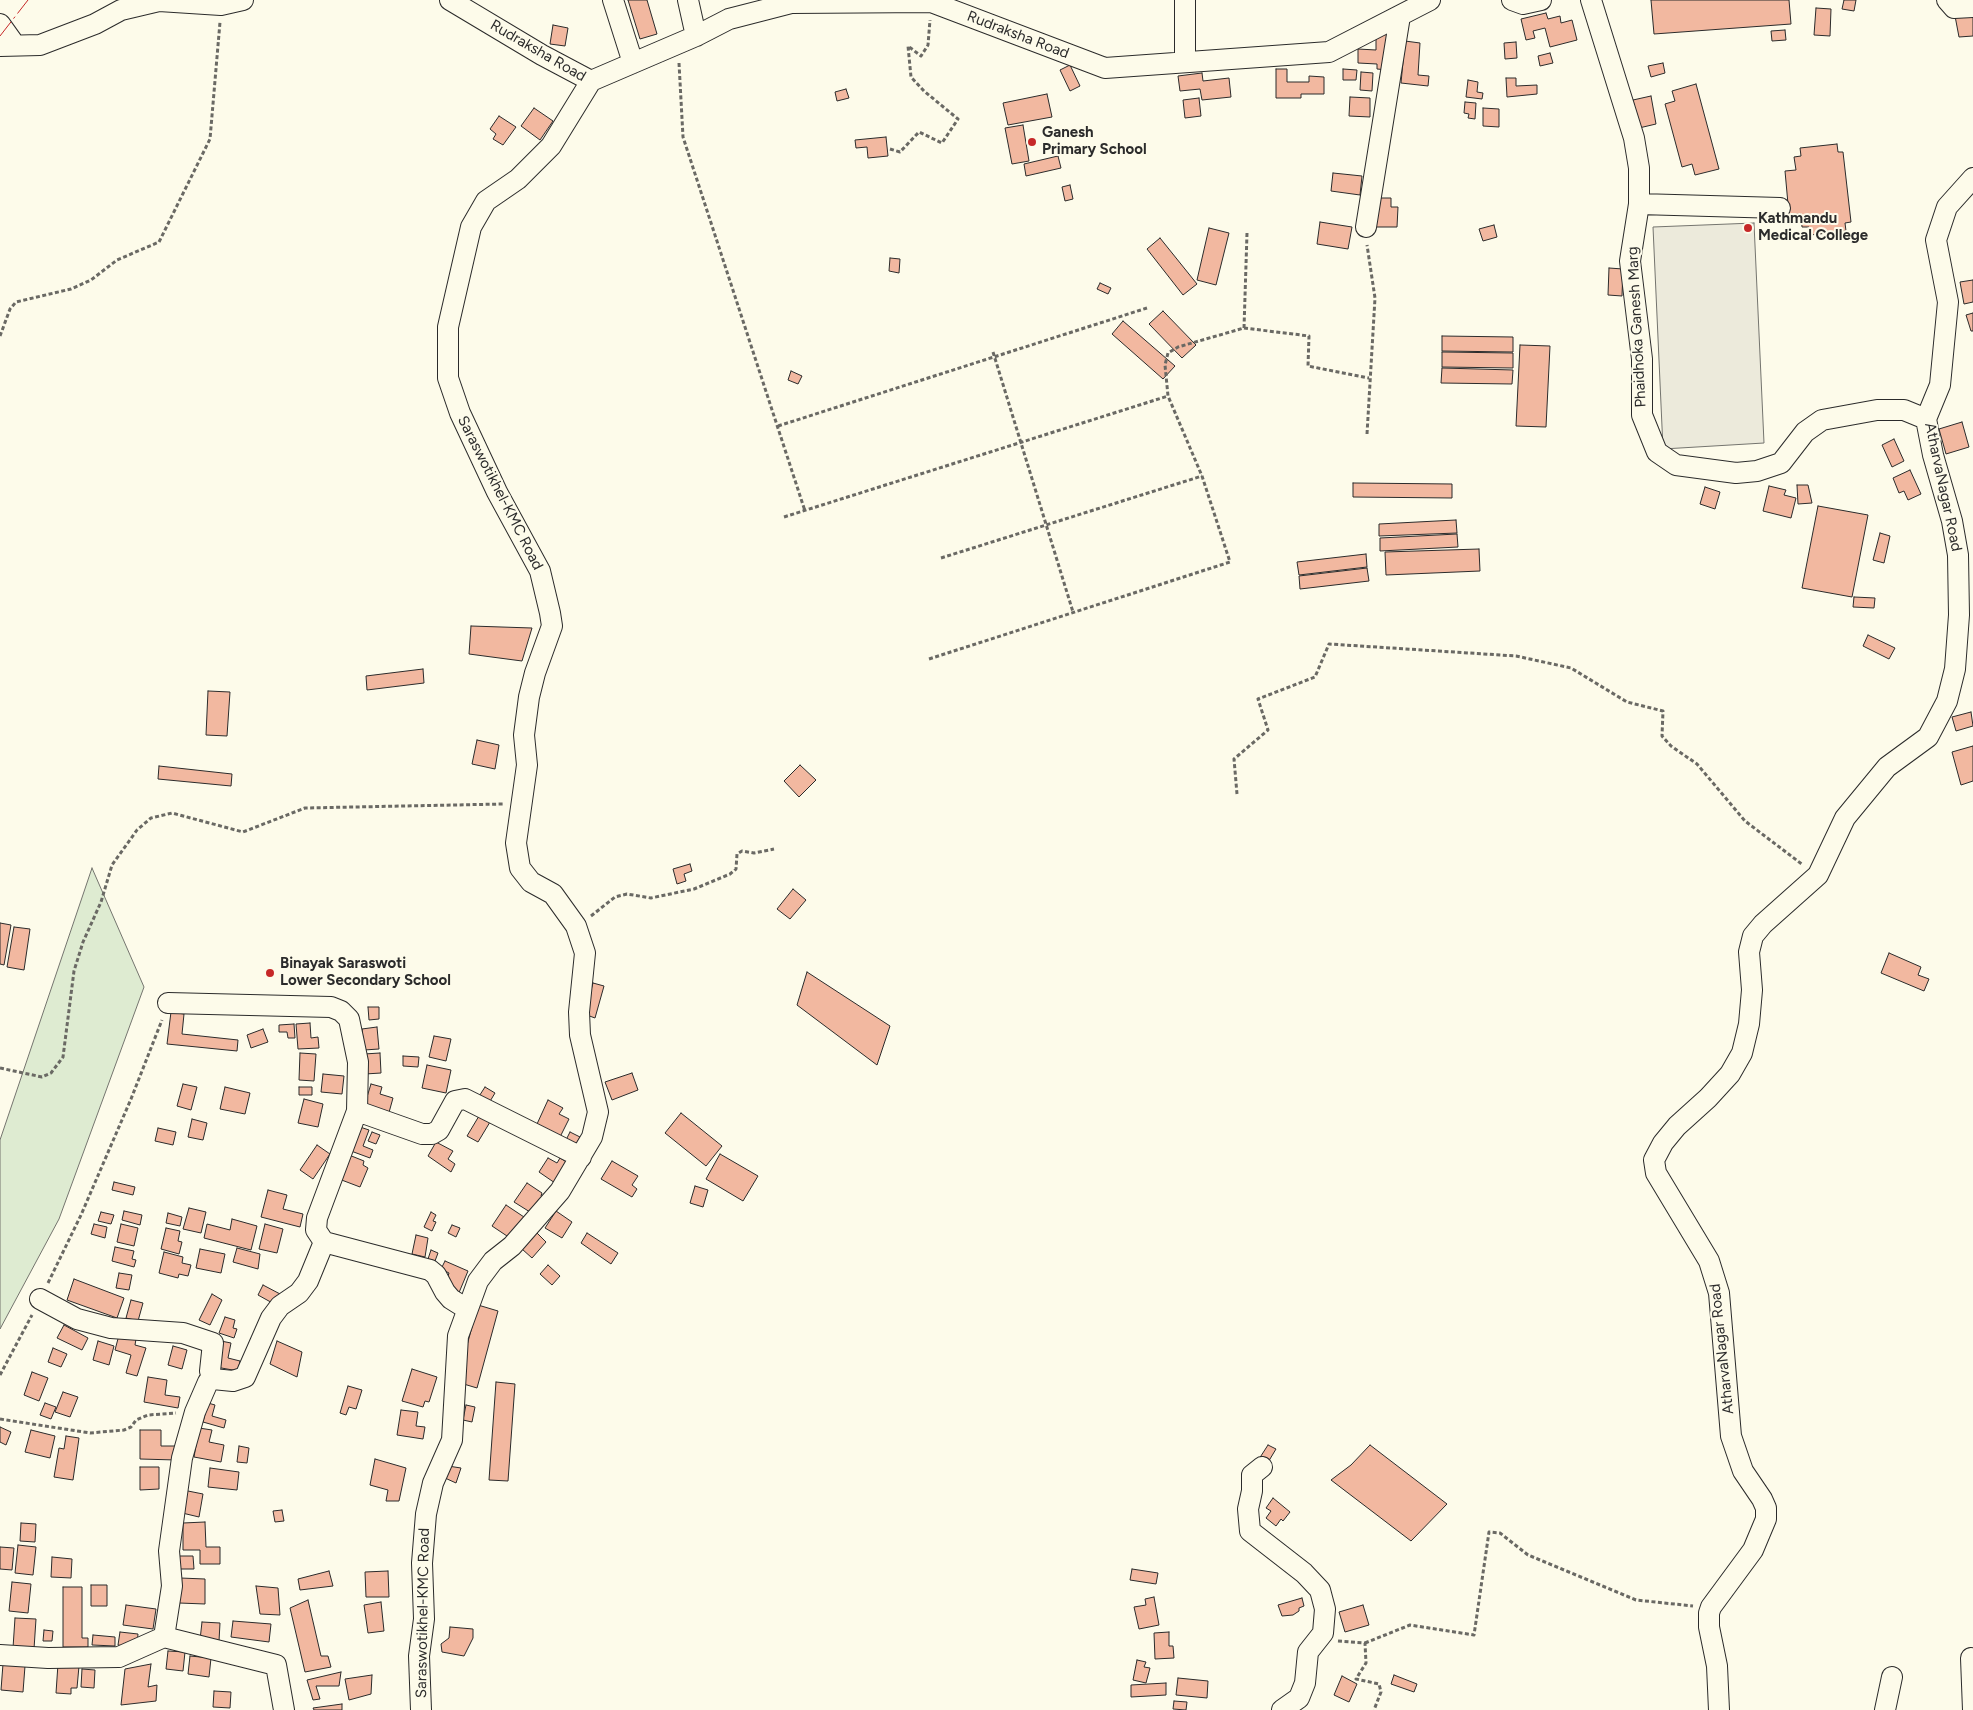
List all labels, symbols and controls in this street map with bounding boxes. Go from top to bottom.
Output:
street label: Rudraksha Road [964,7,1072,63]
street label: Rudraksha Road [487,16,589,86]
place label: Ganesh Primary School [1042,124,1147,159]
marker: Ganesh Primary School [1026,136,1038,148]
place label: Kathmandu Medical College [1758,210,1868,245]
marker: Kathmandu Medical College [1742,222,1754,234]
street label: Phaidhoka Ganesh Marg [1624,246,1650,408]
street label: Saraswotikhel-KMC Road [453,413,547,573]
street label: AtharvaNagar Road [1921,421,1965,553]
place label: Binayak Saraswoti Lower Secondary School [280,955,451,990]
marker: Binayak Saraswoti Lower Secondary School [264,967,276,979]
street label: AtharvaNagar Road [1706,1283,1738,1415]
street label: Saraswotikhel-KMC Road [413,1528,433,1698]

